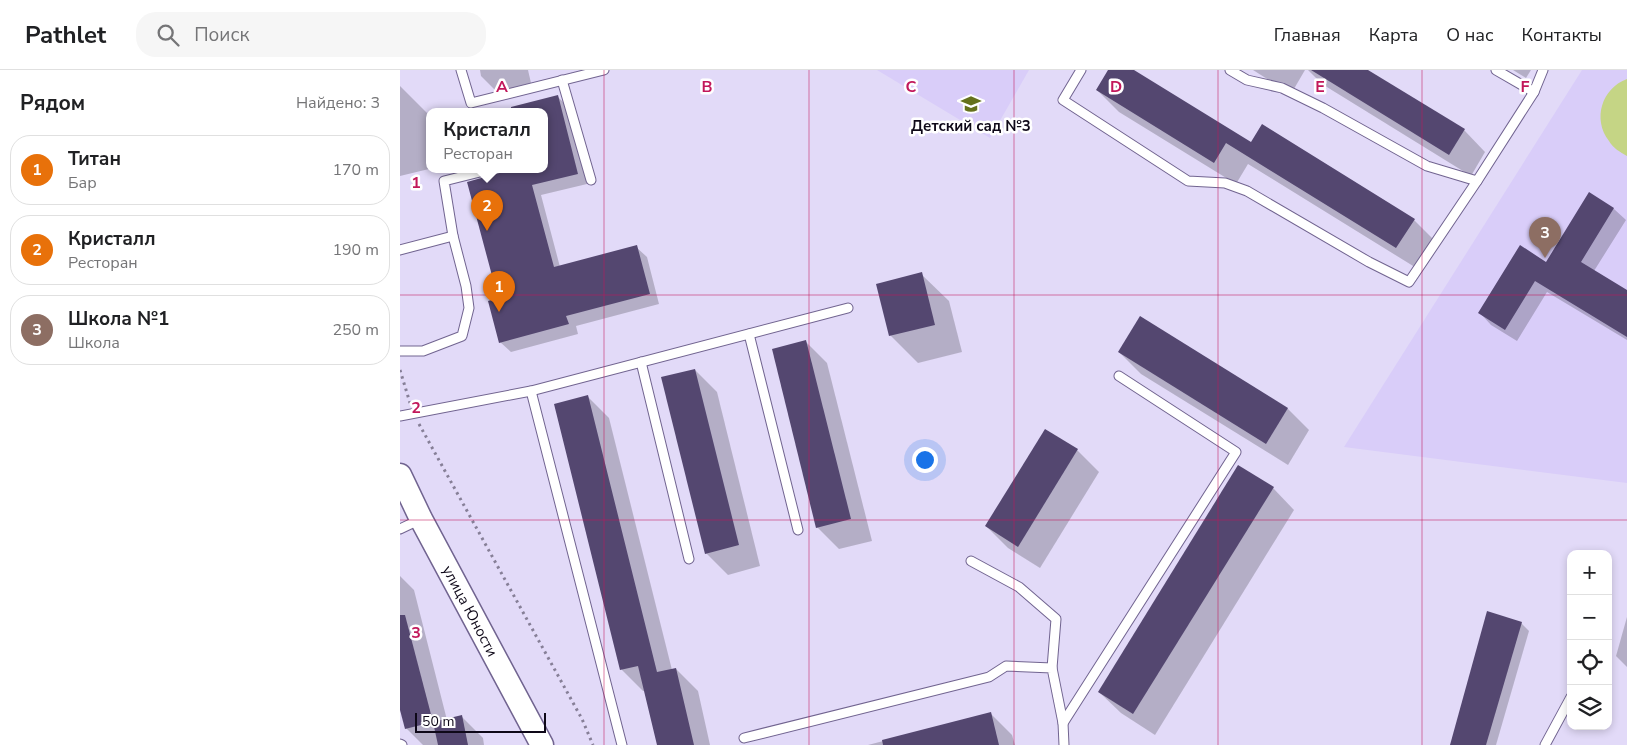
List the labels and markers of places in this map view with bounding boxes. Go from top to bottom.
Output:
school or university icon: Детский сад №3 [960,93,982,115]
place label: Детский сад №3 [911,116,1031,136]
pin: 2 [471,190,503,231]
pin: 3 [1529,217,1561,258]
pin: 1 [483,271,515,312]

